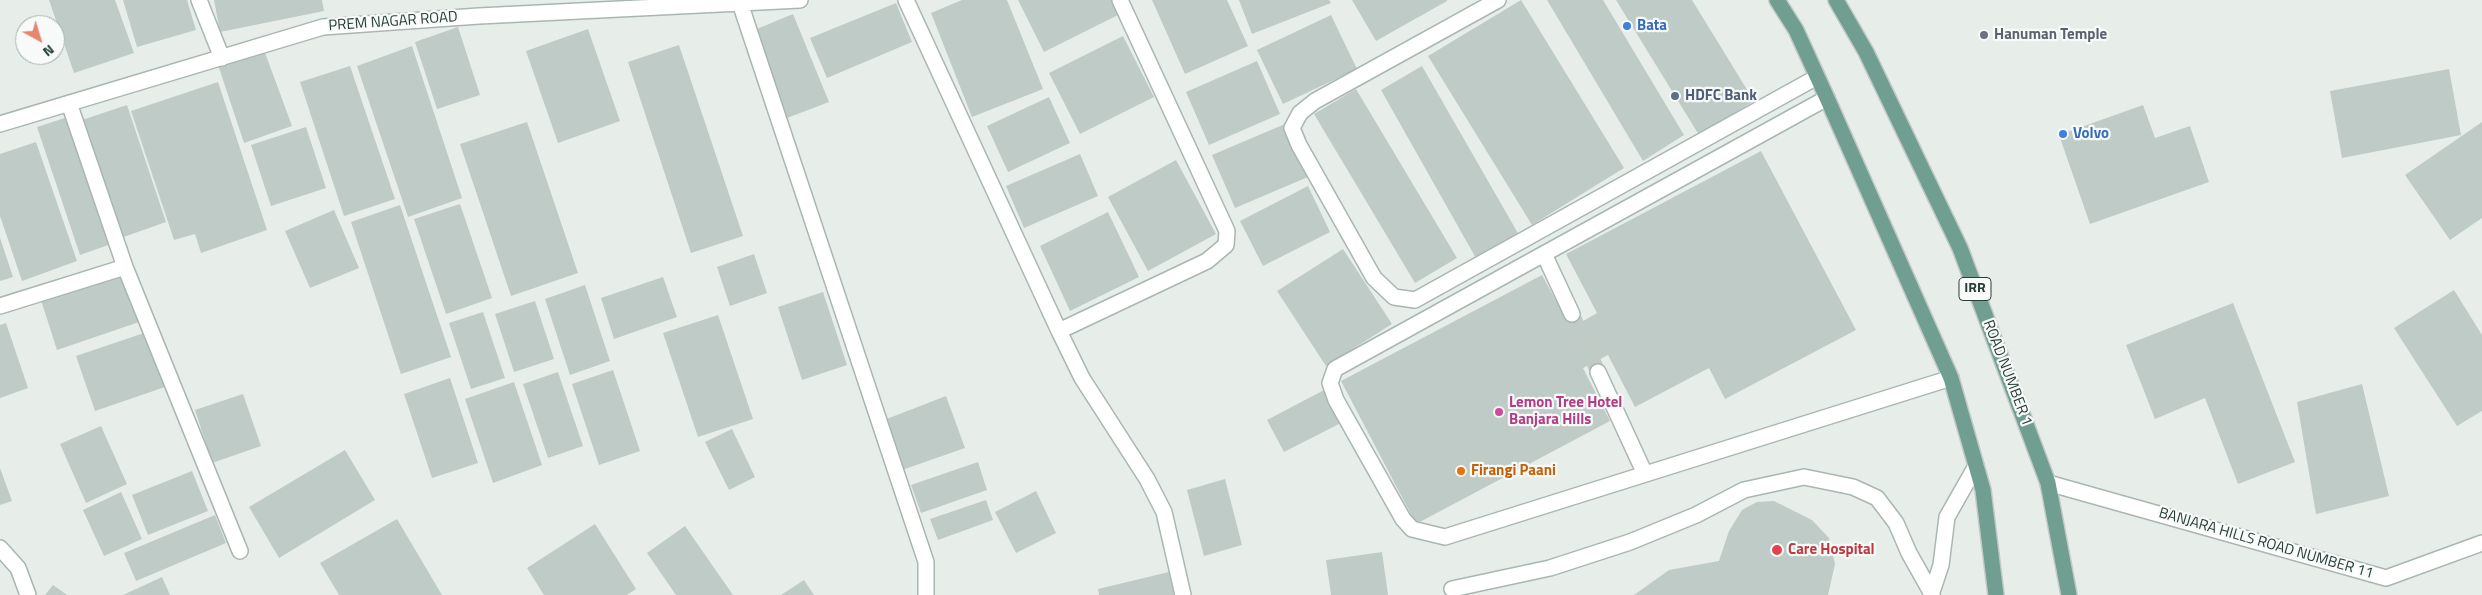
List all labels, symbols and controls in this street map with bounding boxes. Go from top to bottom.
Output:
street label: PREM NAGAR ROAD [328,9,458,35]
north arrow [15,15,65,65]
place label: Bata [1637,17,1667,35]
marker: Bata [1621,20,1633,32]
place label: Hanuman Temple [1994,26,2107,44]
marker: Hanuman Temple [1978,29,1990,41]
text: N [39,40,60,62]
place label: HDFC Bank [1685,87,1757,105]
marker: HDFC Bank [1669,90,1681,102]
place label: Volvo [2073,125,2109,143]
marker: Volvo [2057,128,2069,140]
road number: IRR [1959,278,1991,300]
street label: ROAD NUMBER 1 [1979,318,2035,428]
place label: Lemon Tree Hotel Banjara Hills [1509,394,1622,429]
marker: Lemon Tree Hotel Banjara Hills [1493,406,1505,418]
place label: Firangi Paani [1471,462,1556,480]
marker: Firangi Paani [1455,465,1467,477]
street label: BANJARA HILLS ROAD NUMBER 11 [2157,505,2375,583]
place label: Care Hospital [1788,541,1875,559]
marker: Care Hospital [1770,543,1784,557]

